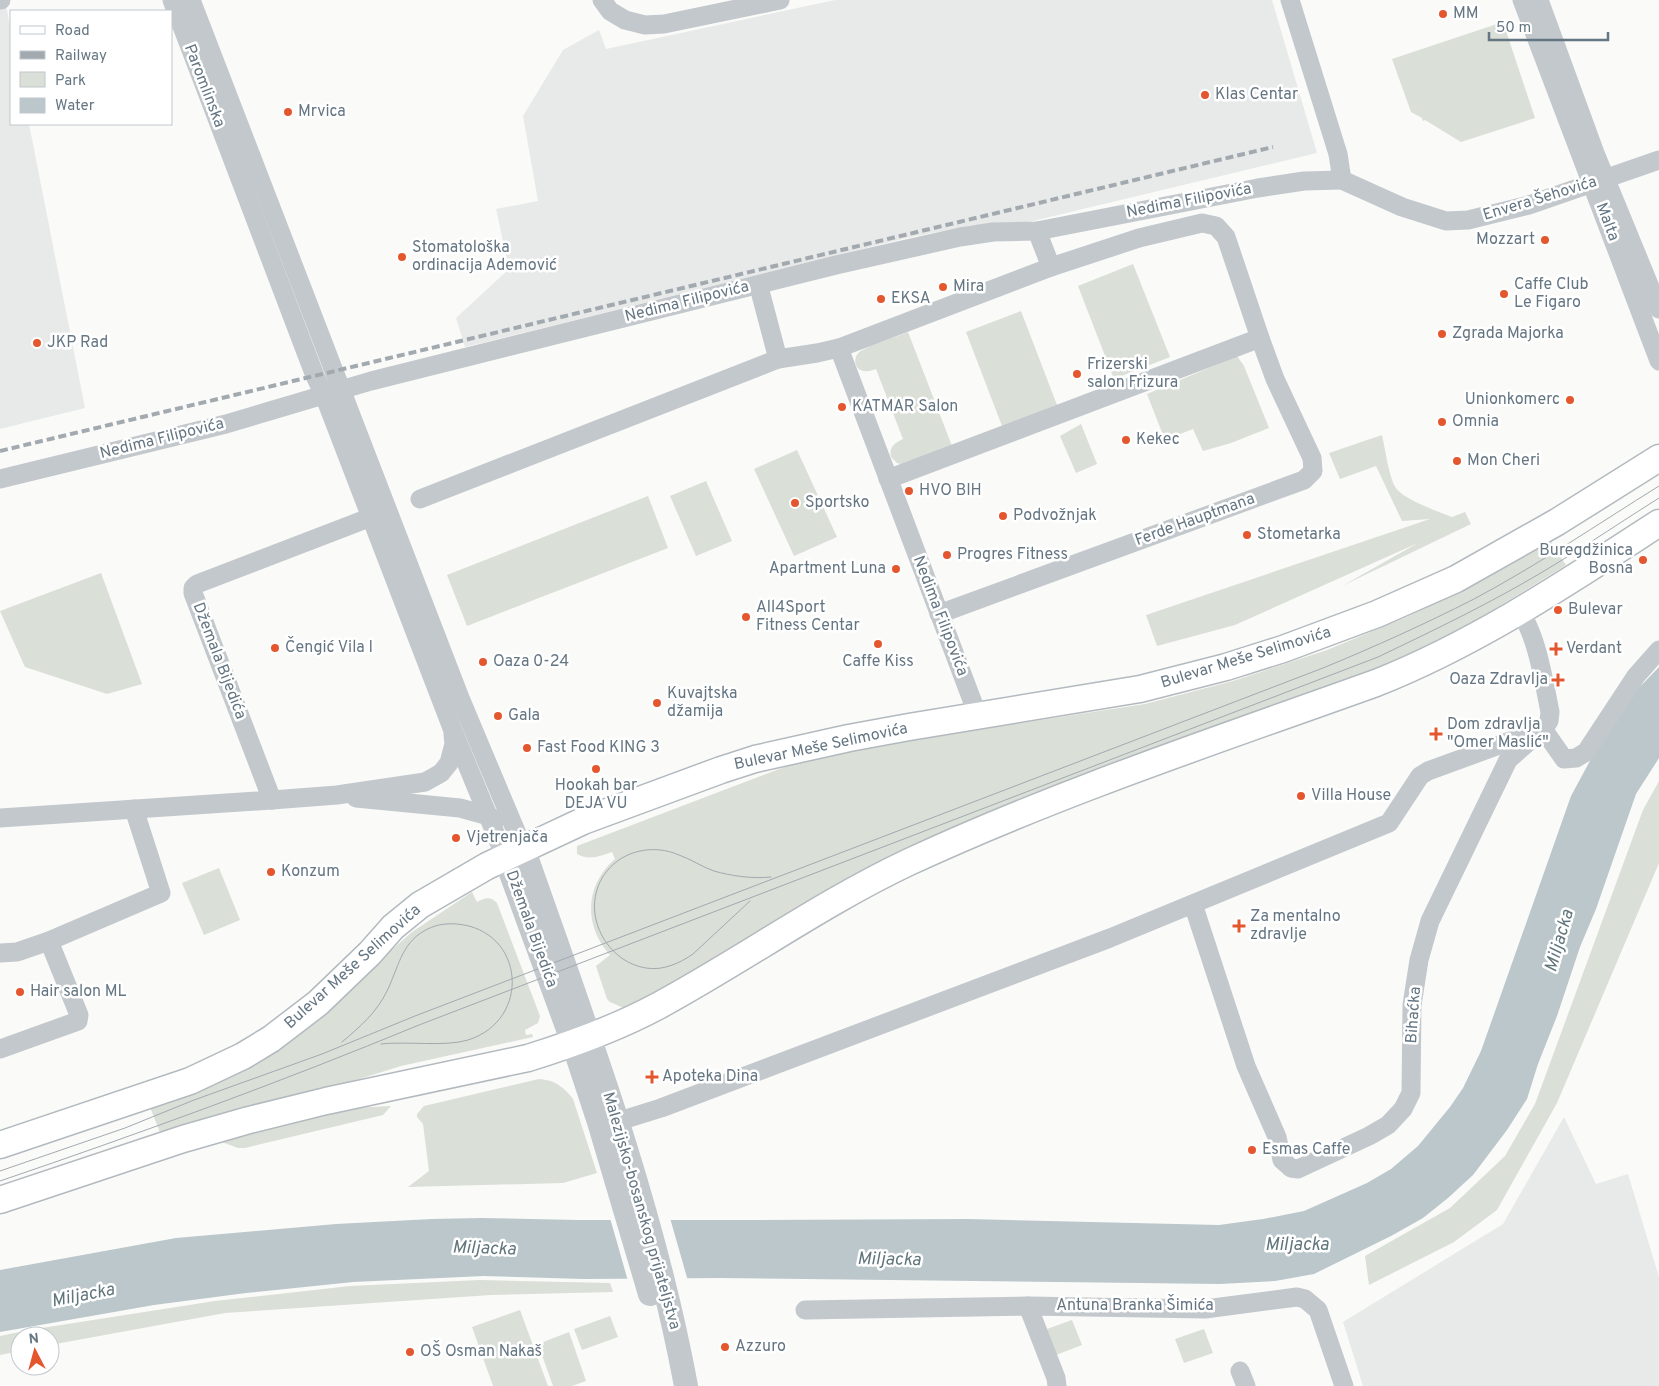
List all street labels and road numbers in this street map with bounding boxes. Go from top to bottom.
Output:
street label: Paromlinska [179,41,229,131]
street label: Envera Šehovića [1480,170,1599,226]
street label: Nedima Filipovića [1125,179,1253,223]
street label: Malta [1591,200,1623,244]
street label: Nedima Filipovića [623,277,751,327]
street label: Nedima Filipovića [98,414,226,464]
street label: Ferde Hauptmana [1132,489,1258,551]
street label: Nedima Filipovića [908,553,972,679]
street label: Džemala Bijedića [188,600,250,722]
street label: Bulevar Meše Selimovića [1159,623,1333,693]
street label: Bulevar Meše Selimovića [732,719,910,775]
street label: Džemala Bijedića [501,868,561,990]
street label: Bulevar Meše Selimovića [281,900,425,1034]
street label: Bihaćka [1402,986,1426,1044]
street label: Malezijsko-bosanskog prijateljstva [597,1090,685,1332]
street label: Antuna Branka Šimića [1056,1294,1214,1316]

